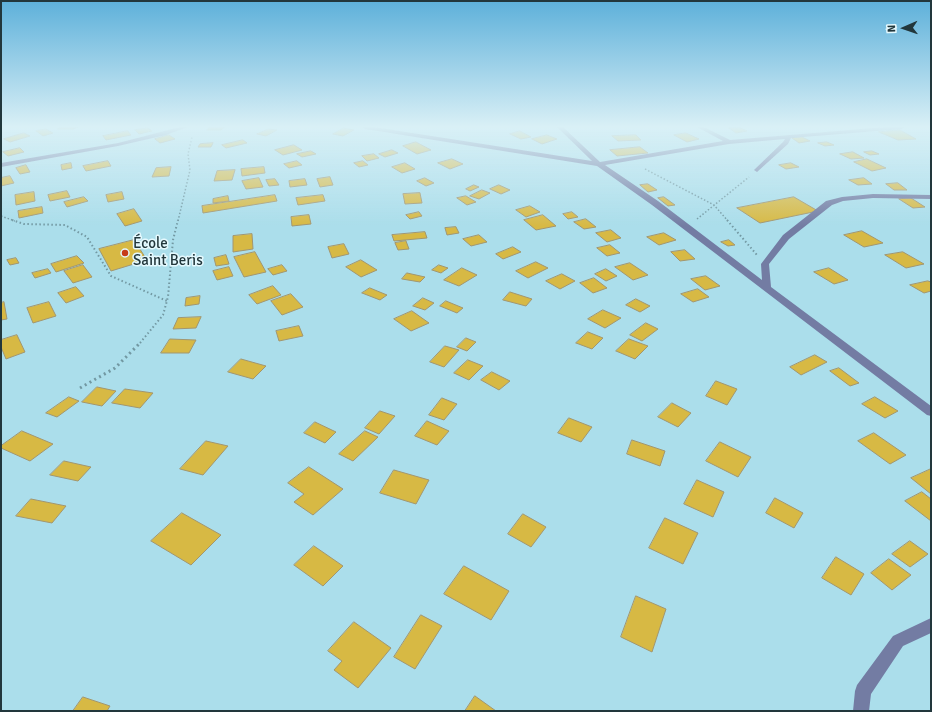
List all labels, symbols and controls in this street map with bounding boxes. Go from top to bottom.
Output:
north arrow [884,8,924,48]
text: N [885,24,898,32]
place label: École Saint Beris [133,235,203,270]
marker: École Saint Beris [120,248,130,258]

